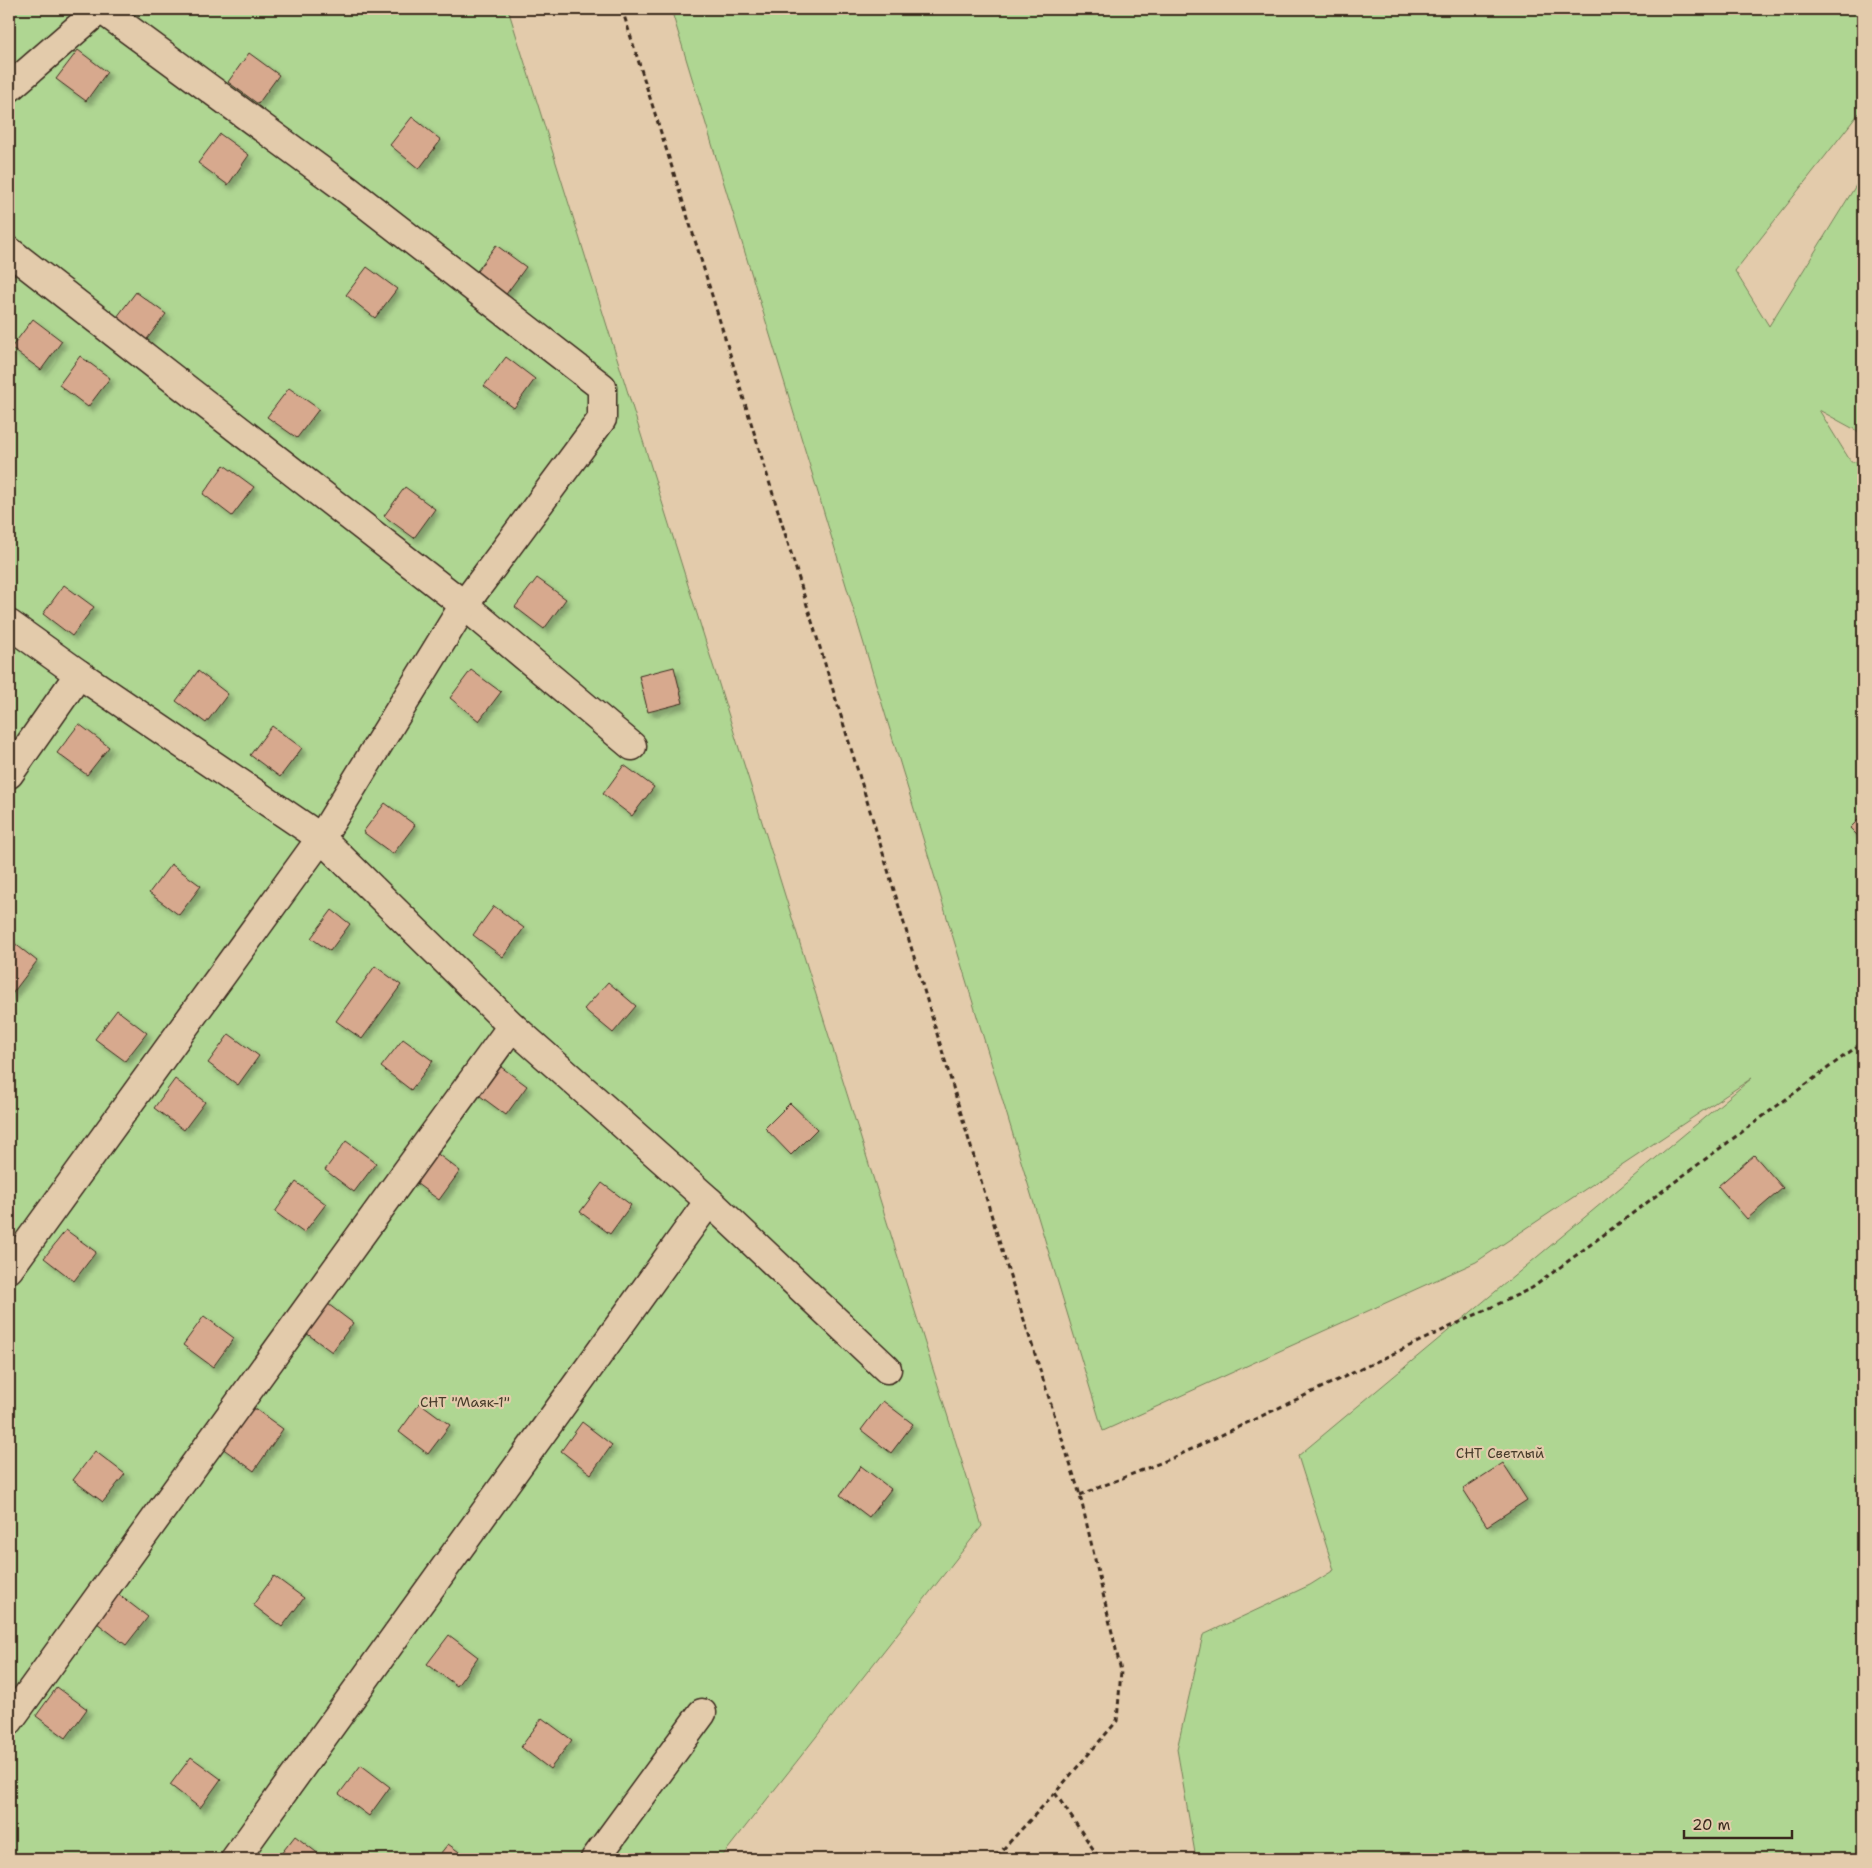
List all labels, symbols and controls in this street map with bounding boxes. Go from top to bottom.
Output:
park label: СНТ "Маяк-1" [420,1393,510,1411]
park label: СНТ Светлый [1456,1444,1544,1462]
scale bar [1684,1808,1792,1840]
text: 20 m [1692,1815,1731,1835]

